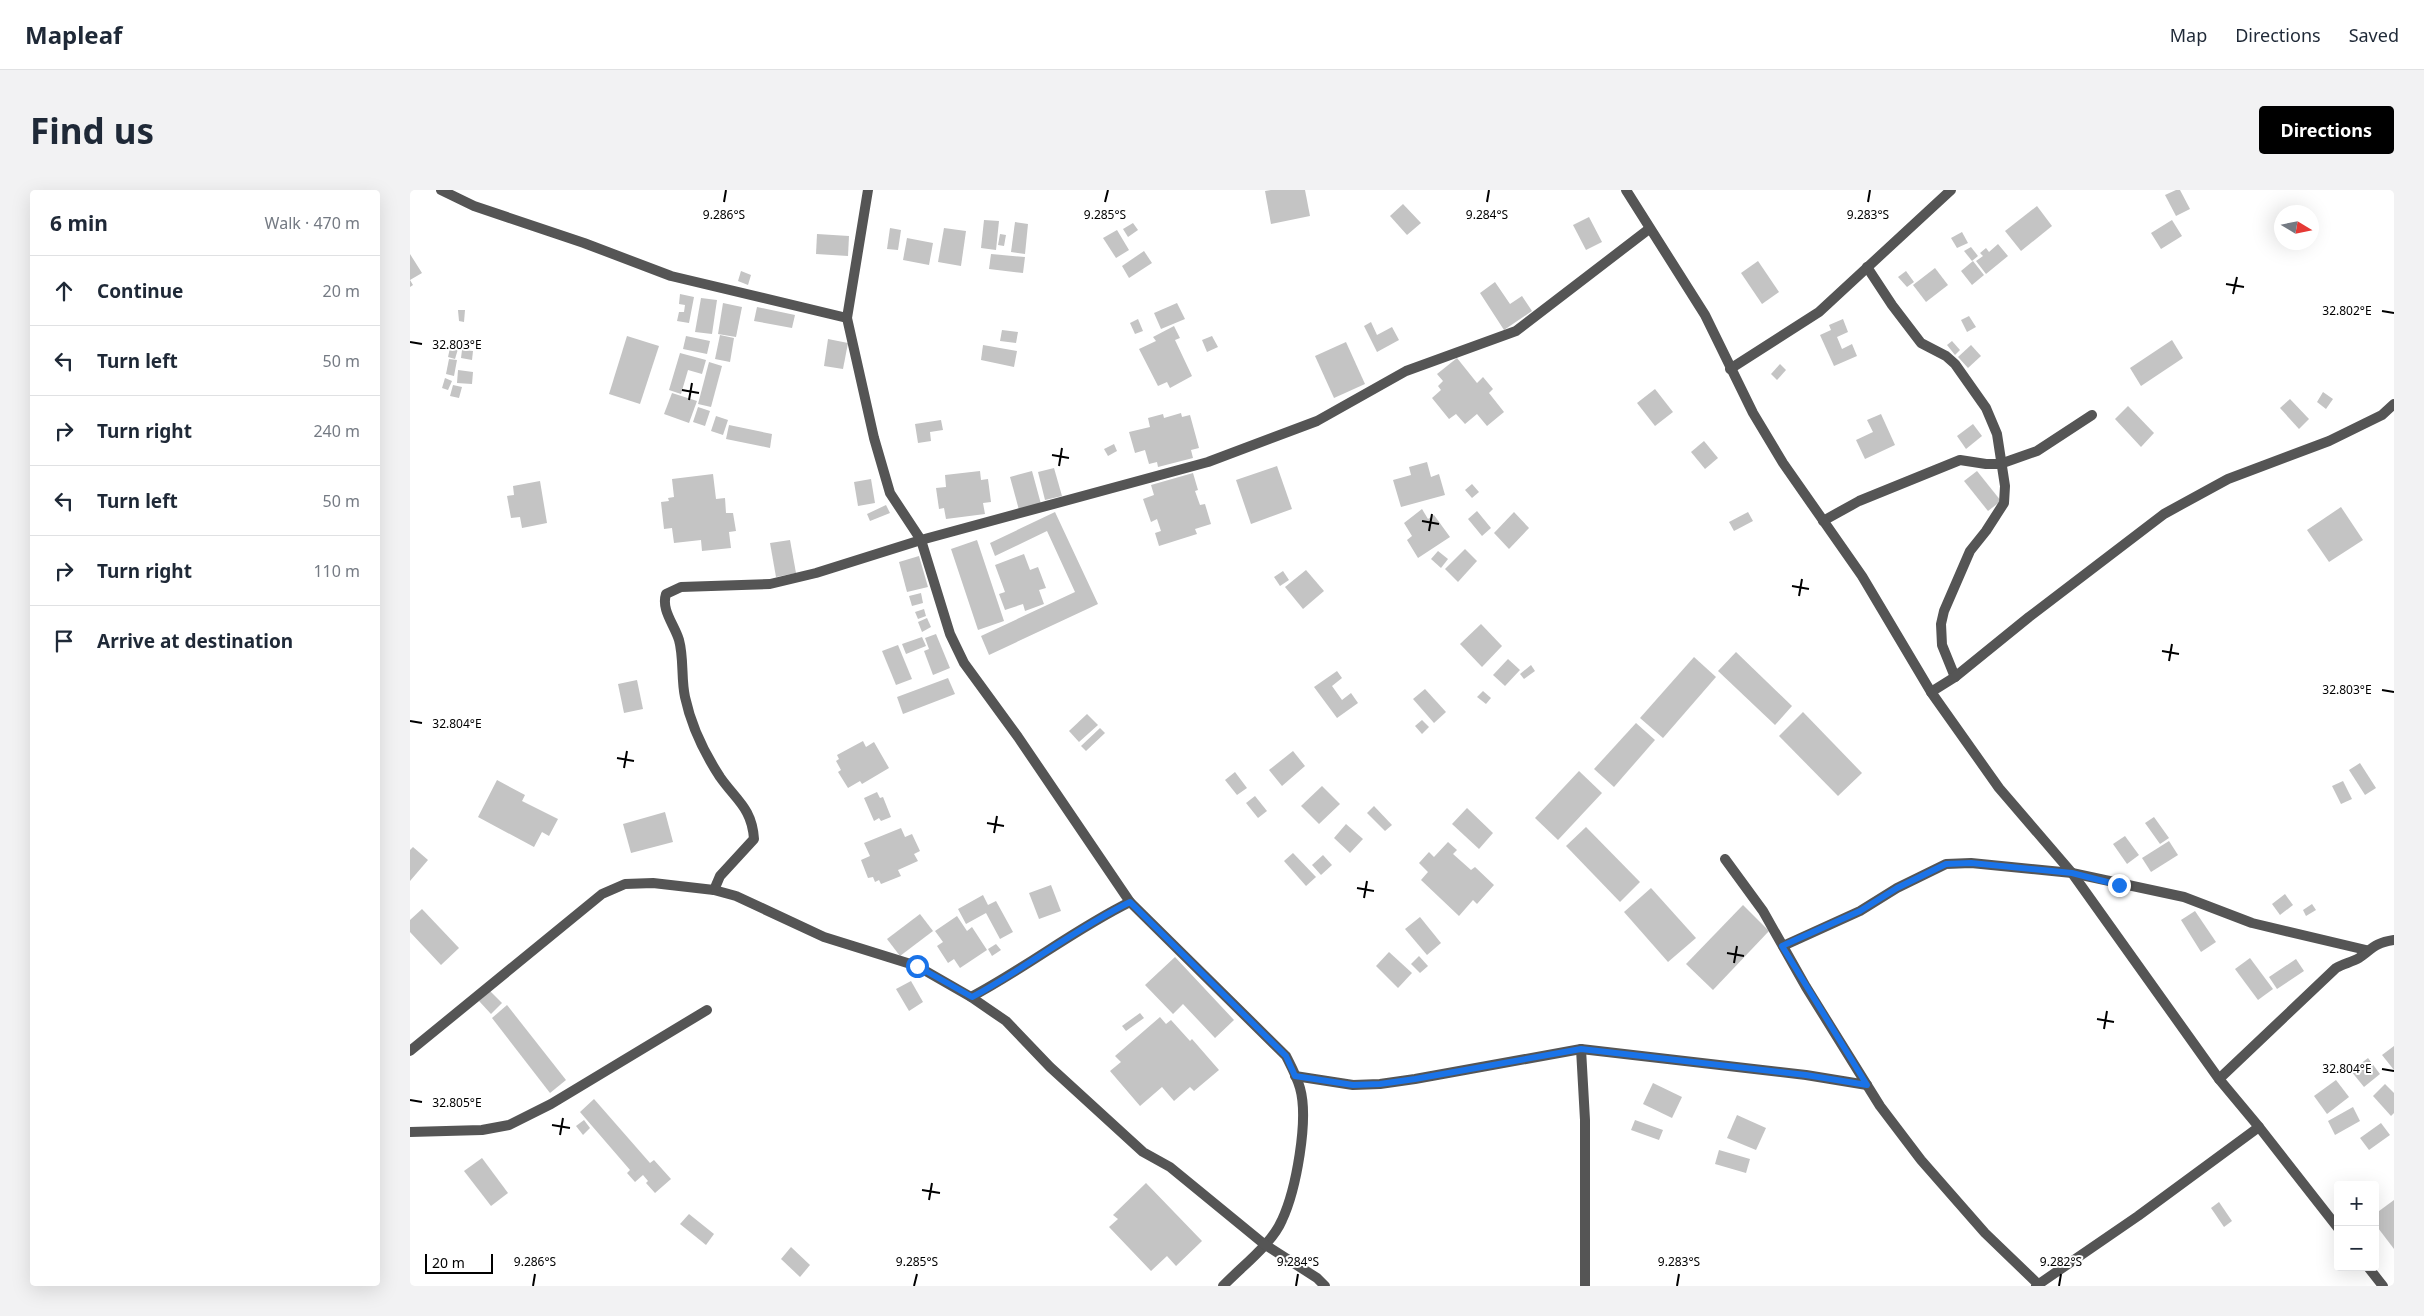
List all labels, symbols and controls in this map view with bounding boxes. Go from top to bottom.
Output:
text: Mapleaf [25,18,122,51]
text: Map [2170,23,2207,47]
text: Directions [2235,23,2321,47]
text: Saved [2349,23,2399,47]
button: Directions [2259,106,2394,154]
text: Find us [30,107,154,154]
north arrow [2274,205,2319,250]
text: 9.286°S [703,206,746,223]
text: 9.285°S [1084,206,1127,223]
text: 9.284°S [1466,206,1509,223]
text: 9.283°S [1847,206,1890,223]
text: 6 min [50,209,108,237]
text: Walk · 470 m [265,212,360,234]
icon: ahead [50,277,78,305]
text: Continue [97,278,183,304]
text: 20 m [323,280,360,302]
text: 32.802°E [2322,302,2372,319]
text: 32.803°E [432,336,482,353]
icon: left [50,347,78,375]
text: Turn left [97,348,178,374]
text: 50 m [323,350,360,372]
icon: right [50,417,78,445]
text: Turn right [97,418,192,444]
text: 240 m [313,420,360,442]
icon: left [50,487,78,515]
text: Turn left [97,488,178,514]
text: 50 m [323,490,360,512]
icon: right [50,557,78,585]
text: Turn right [97,558,192,584]
text: 110 m [313,560,360,582]
icon: arrive [50,627,78,655]
text: Arrive at destination [97,628,293,654]
text: 32.803°E [2322,681,2372,698]
text: 32.804°E [432,715,482,732]
route end [2108,874,2131,897]
route start [906,955,929,978]
text: 32.804°E [2322,1060,2372,1077]
text: 32.805°E [432,1094,482,1111]
map controls [2334,1181,2379,1271]
button: + [2334,1181,2379,1226]
button: − [2334,1226,2379,1271]
scale bar [425,1251,492,1274]
text: 20 m [432,1253,465,1272]
text: 9.286°S [514,1253,557,1270]
text: 9.285°S [896,1253,939,1270]
text: 9.284°S [1277,1253,1320,1270]
text: 9.283°S [1658,1253,1701,1270]
text: 9.282°S [2040,1253,2083,1270]

